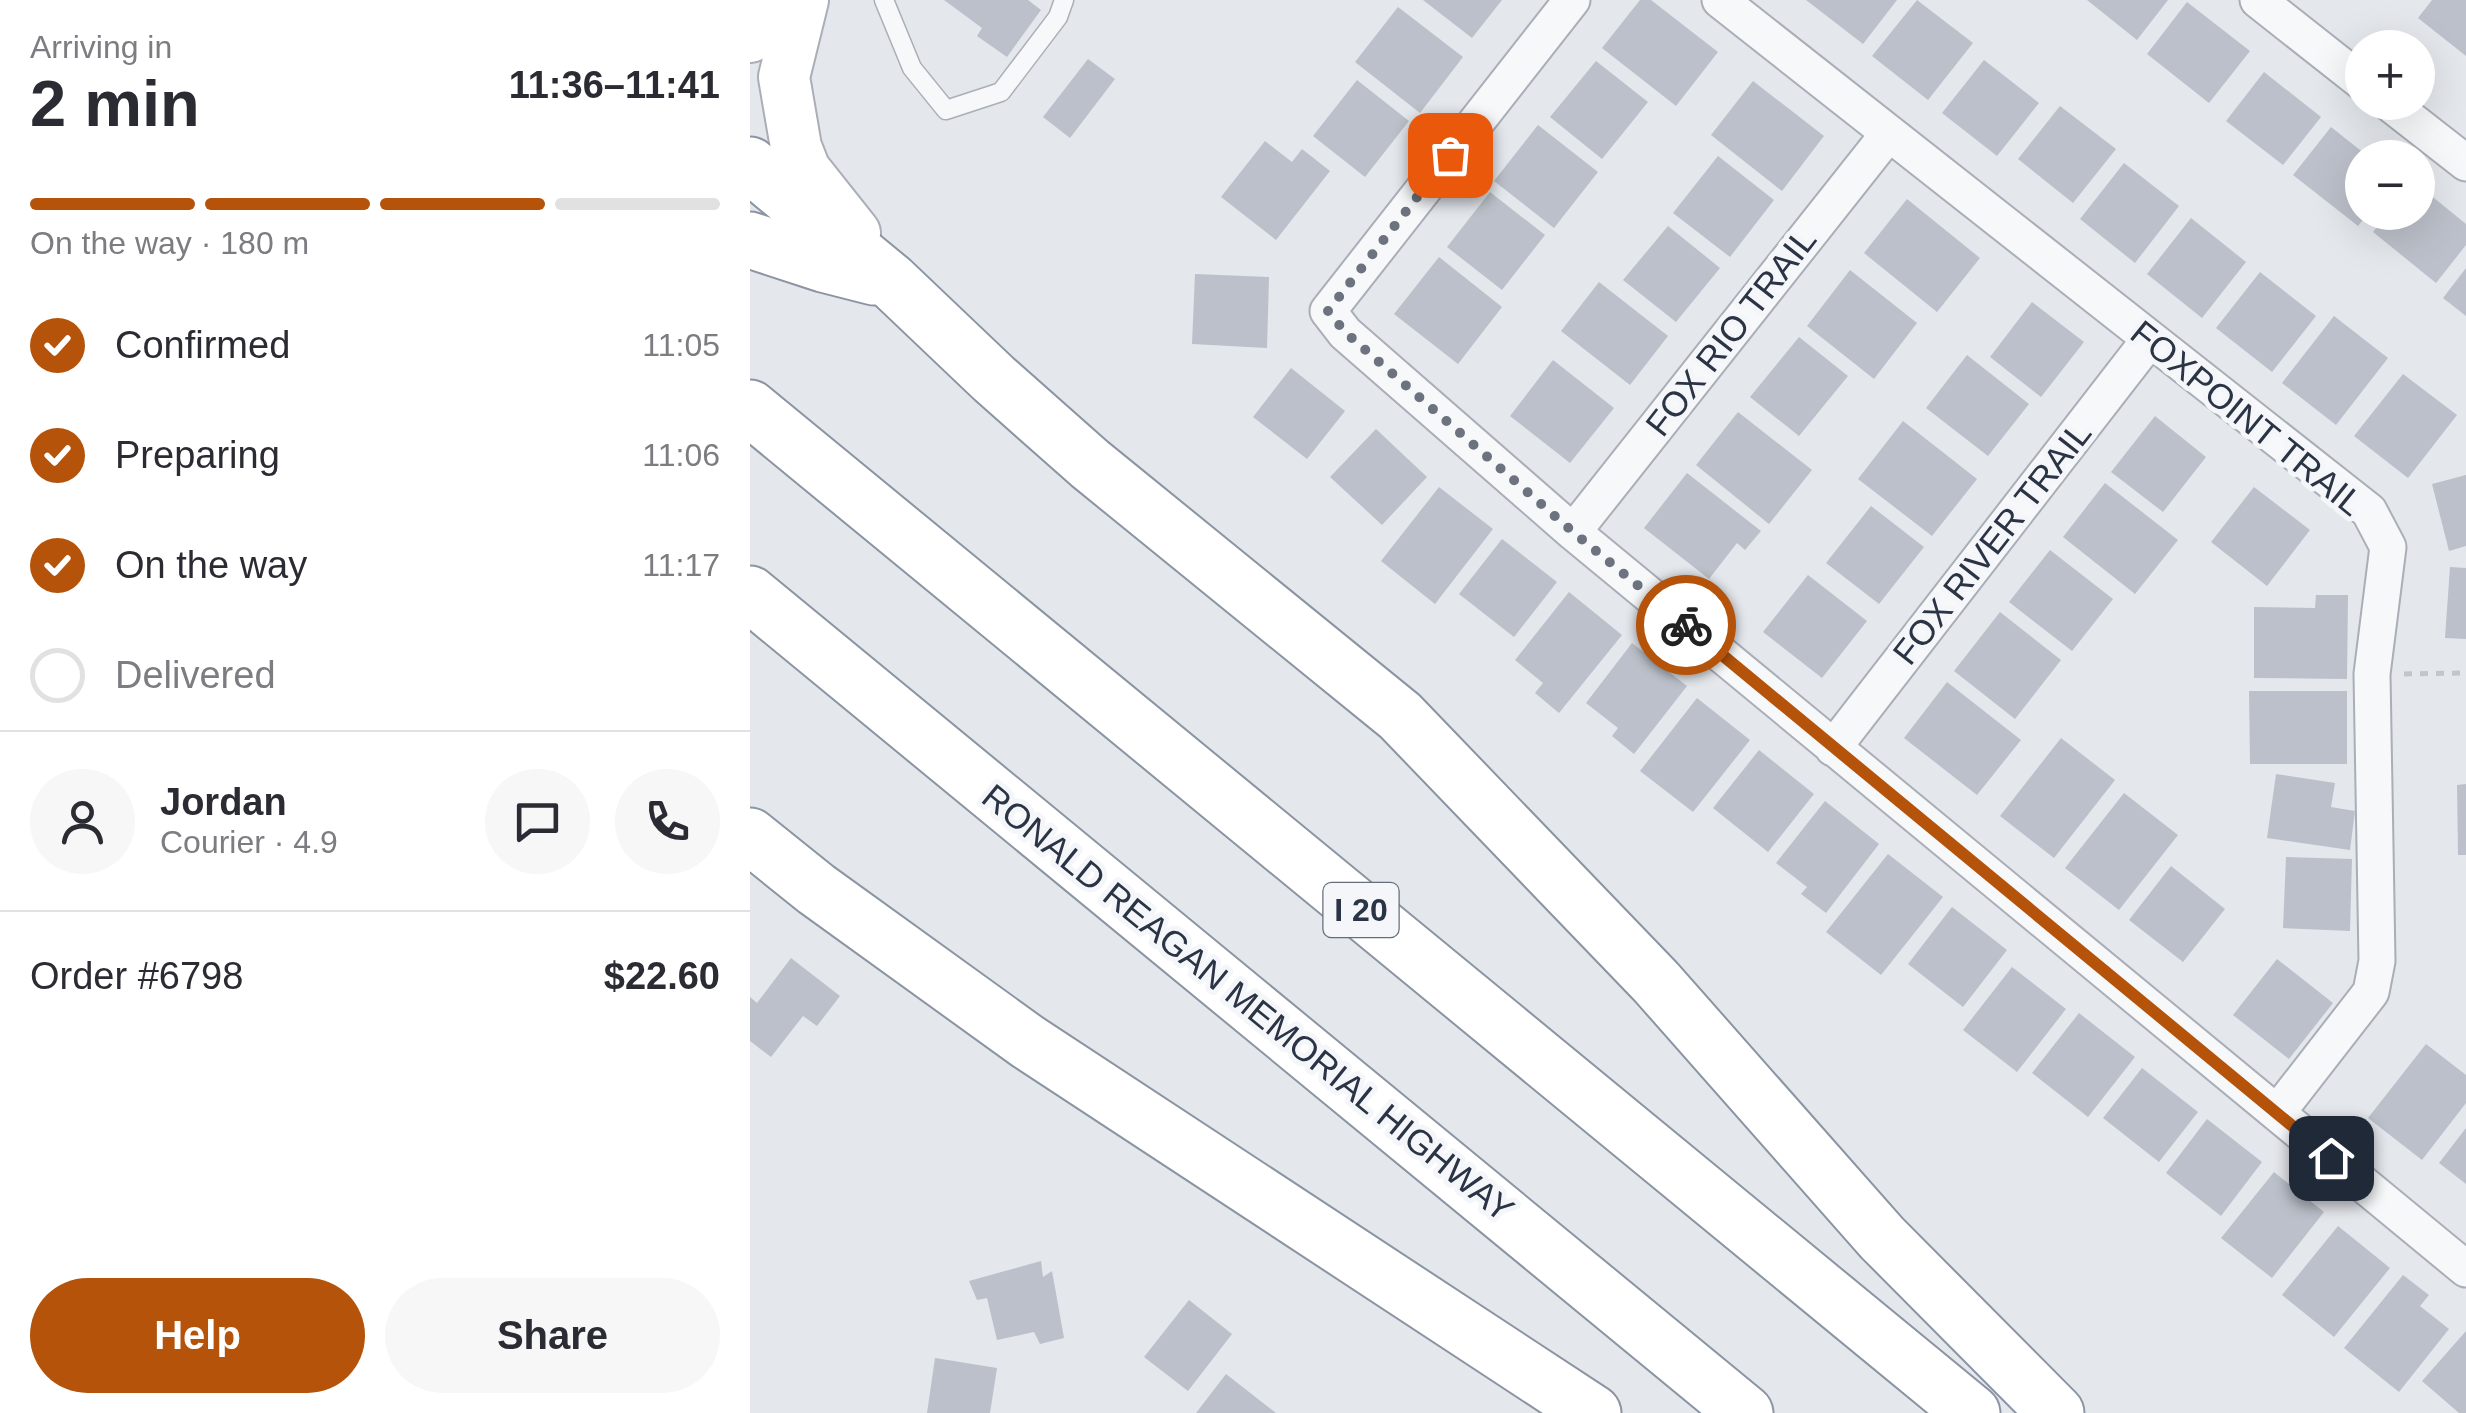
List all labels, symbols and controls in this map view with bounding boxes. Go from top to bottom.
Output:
text: Arriving in [30,29,172,65]
map controls [2345,30,2435,230]
button: + [2345,30,2435,120]
text: 11:36–11:41 [509,64,720,106]
text: 2 min [30,67,200,140]
pin [1408,113,1493,198]
icon: bag [1423,128,1478,183]
button: − [2345,140,2435,230]
street label: FOX RIO TRAIL [1638,220,1824,443]
text: On the way · 180 m [30,225,309,261]
street label: FOXPOINT TRAIL [2124,312,2371,523]
icon: check [30,318,85,373]
text: Confirmed [115,324,290,366]
text: 11:05 [642,327,720,363]
street label: FOX RIVER TRAIL [1885,414,2098,672]
icon: check [30,428,85,483]
text: Preparing [115,434,280,476]
text: 11:06 [642,437,720,473]
icon: check [30,538,85,593]
text: On the way [115,544,307,586]
text: 11:17 [642,547,720,583]
courier [1636,575,1736,675]
icon: bike [1659,598,1714,653]
text: Delivered [115,654,276,696]
button: person [30,769,135,874]
button: chat [485,769,590,874]
button: phone [615,769,720,874]
street label: RONALD REAGAN MEMORIAL HIGHWAY [975,776,1522,1229]
text: Jordan [160,781,287,823]
text: Courier · 4.9 [160,824,338,860]
road number: I 20 [1324,883,1398,937]
text: Order #6798 [30,955,243,997]
text: $22.60 [604,955,720,997]
pin [2289,1116,2374,1201]
icon: home [2304,1131,2359,1186]
button: Help [30,1278,365,1393]
button: Share [385,1278,720,1393]

